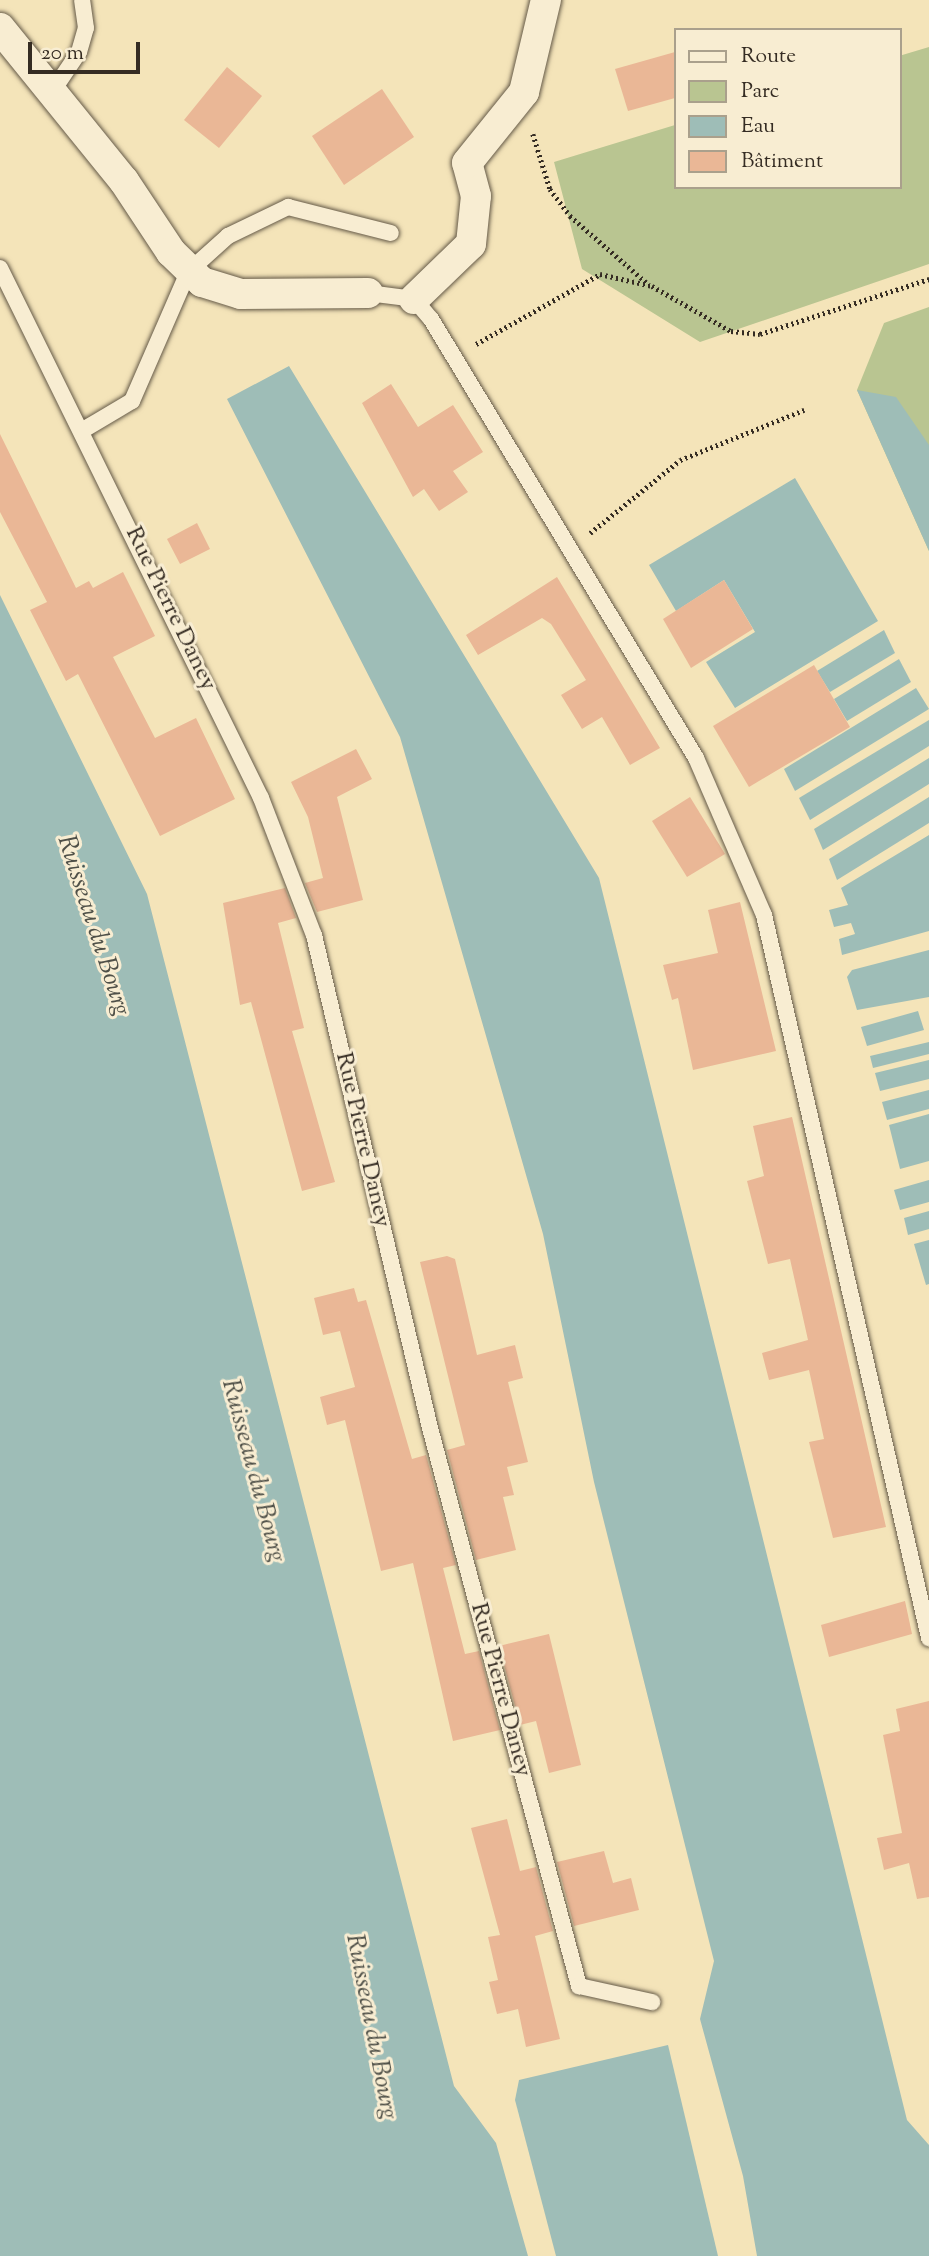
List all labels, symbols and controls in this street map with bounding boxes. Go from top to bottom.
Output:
scale bar [32,28,144,72]
legend [674,28,901,189]
text: 20 m [41,39,84,69]
text: Route [741,42,796,72]
text: Parc [741,77,779,107]
text: Eau [741,112,775,142]
text: Bâtiment [741,147,823,177]
street label: Rue Pierre Daney [118,522,222,696]
water label: Ruisseau du Bourg [49,832,137,1020]
street label: Rue Pierre Daney [328,1050,396,1230]
water label: Ruisseau du Bourg [214,1376,292,1566]
street label: Rue Pierre Daney [463,1600,537,1780]
water label: Ruisseau du Bourg [338,1932,404,2122]

